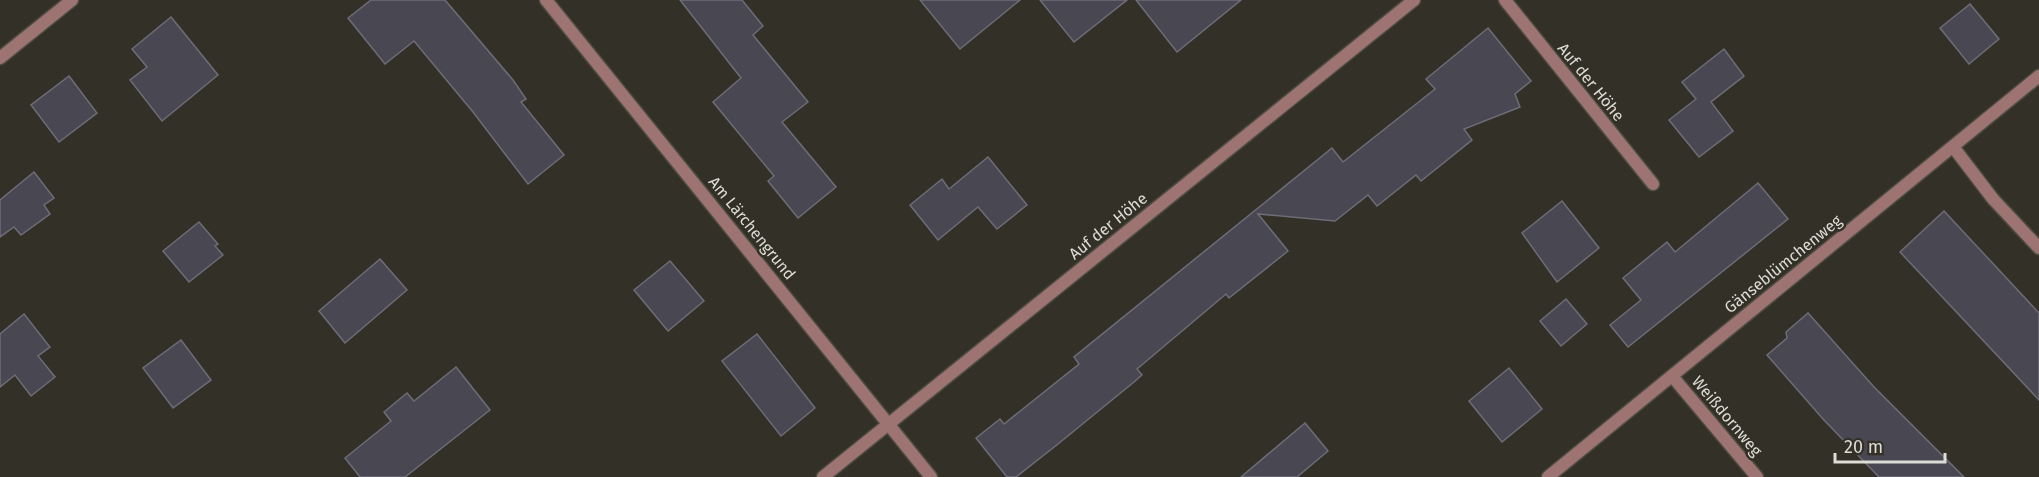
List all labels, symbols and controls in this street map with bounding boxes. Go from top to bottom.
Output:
street label: Auf der Höhe [1554,39,1628,125]
street label: Am Lärchengrund [705,173,799,283]
street label: Auf der Höhe [1065,189,1151,263]
street label: Gänseblümchenweg [1721,210,1846,317]
street label: Weißdornweg [1688,372,1766,460]
scale bar [1835,426,1944,464]
text: 20 m [1844,436,1883,458]

